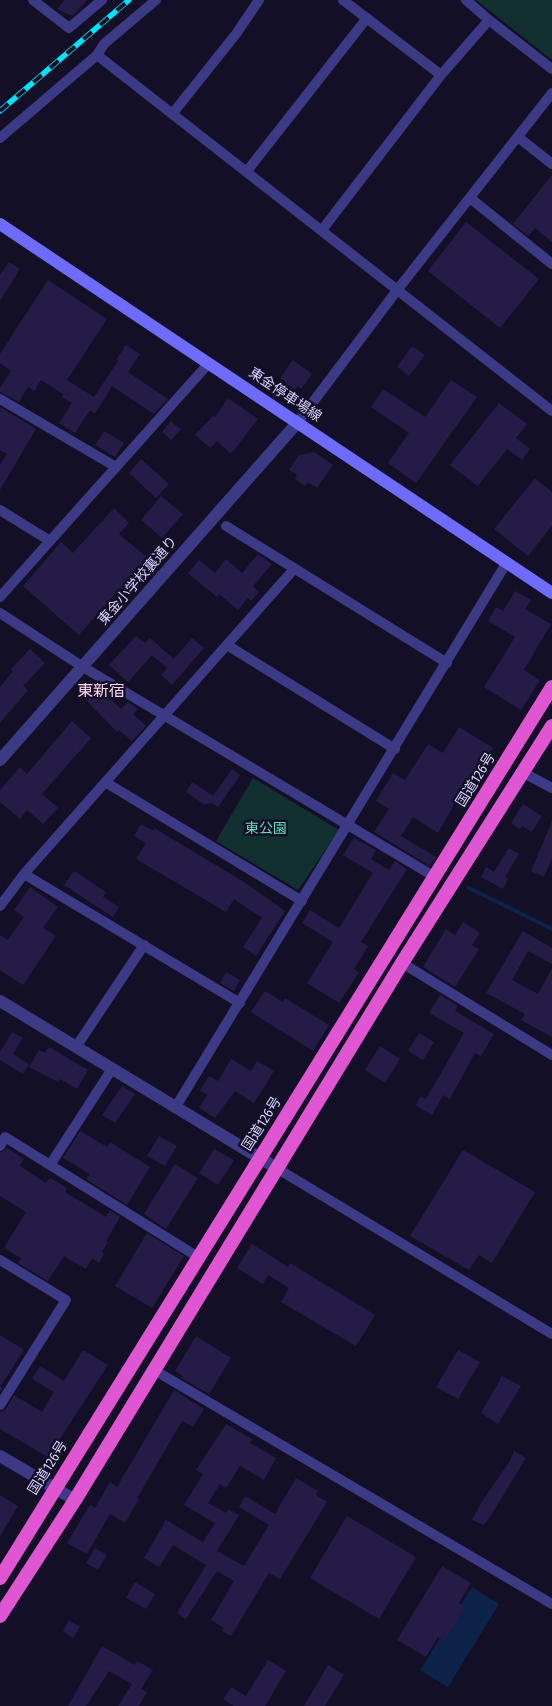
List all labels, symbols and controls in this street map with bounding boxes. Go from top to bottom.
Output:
street label: 東金停車場線 [245,365,325,425]
street label: 東金小学校裏通り [95,533,181,629]
district label: 東新宿 [77,682,125,702]
street label: 国道126号 [453,750,499,810]
park label: 東公園 [245,821,287,837]
street label: 国道126号 [239,1094,285,1154]
street label: 国道126号 [25,1438,71,1498]

